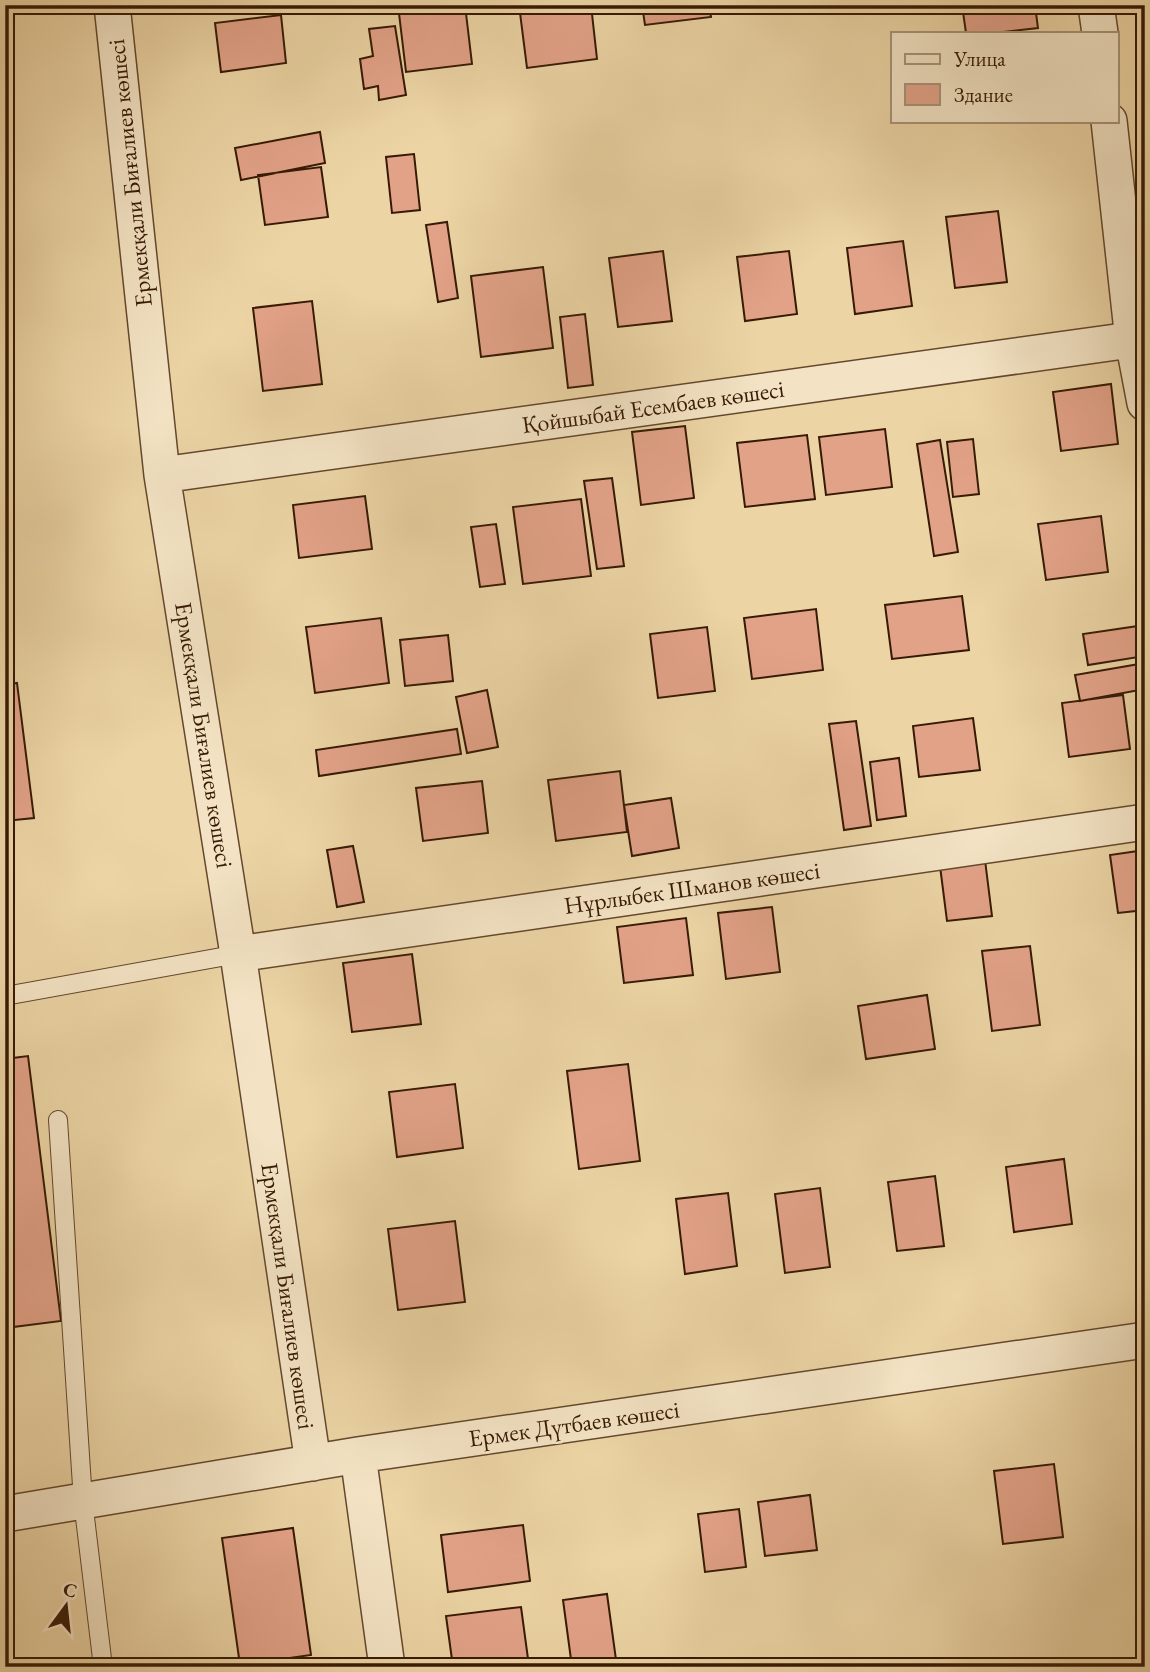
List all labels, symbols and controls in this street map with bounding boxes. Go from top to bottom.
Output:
legend [891,32,1118,122]
street label: Ермекқали Биғалиев көшесі [100,38,159,308]
text: Улица [953,45,1006,72]
text: Здание [954,81,1013,108]
street label: Қойшыбай Есембаев көшесі [520,373,786,440]
street label: Ермекқали Биғалиев көшесі [168,600,241,870]
street label: Нұрлыбек Шманов көшесі [562,854,822,921]
street label: Ермекқали Биғалиев көшесі [254,1161,323,1431]
street label: Ермек Дүтбаев көшесi [466,1393,682,1454]
north arrow [32,1570,102,1640]
text: С [61,1576,80,1604]

